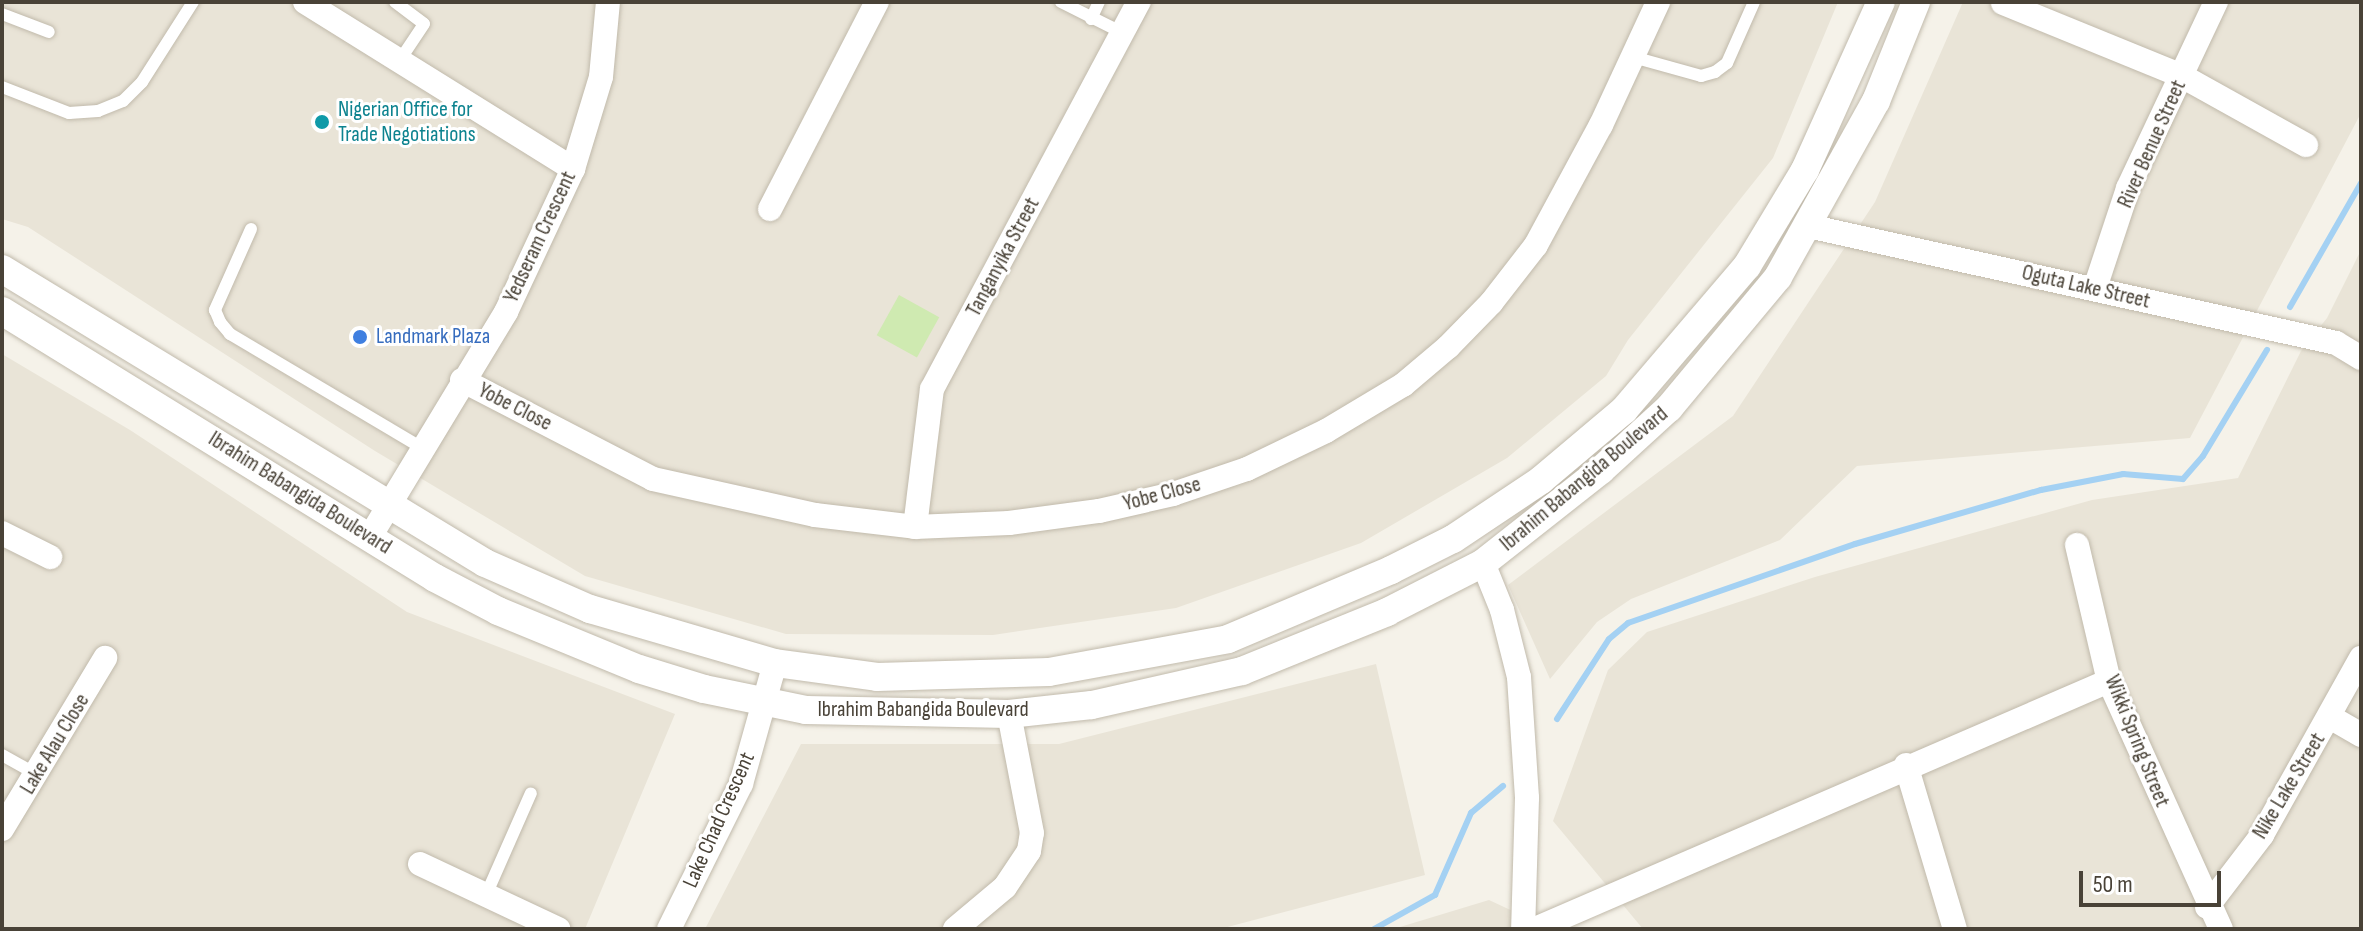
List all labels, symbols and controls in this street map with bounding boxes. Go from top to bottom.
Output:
street label: River Benue Street [2112,76,2192,212]
place label: Nigerian Office for Trade Negotiations [338,96,476,148]
marker: Nigerian Office for Trade Negotiations [313,113,331,131]
street label: Yedseram Crescent [498,167,582,307]
street label: Tanganyika Street [961,193,1045,321]
street label: Oguta Lake Street [2019,259,2153,315]
place label: Landmark Plaza [376,324,490,350]
marker: Landmark Plaza [351,328,369,346]
street label: Yobe Close [474,377,556,437]
street label: Ibrahim Babangida Boulevard [1495,401,1673,557]
street label: Ibrahim Babangida Boulevard [203,426,397,560]
street label: Yobe Close [1120,471,1204,517]
street label: Wikki Spring Street [2099,671,2175,811]
street label: Lake Alau Close [15,689,95,799]
street label: Ibrahim Babangida Boulevard [817,697,1029,723]
street label: Nike Lake Street [2247,728,2331,844]
street label: Lake Chad Crescent [677,748,761,892]
scale bar [2083,855,2225,905]
text: 50 m [2093,870,2133,899]

